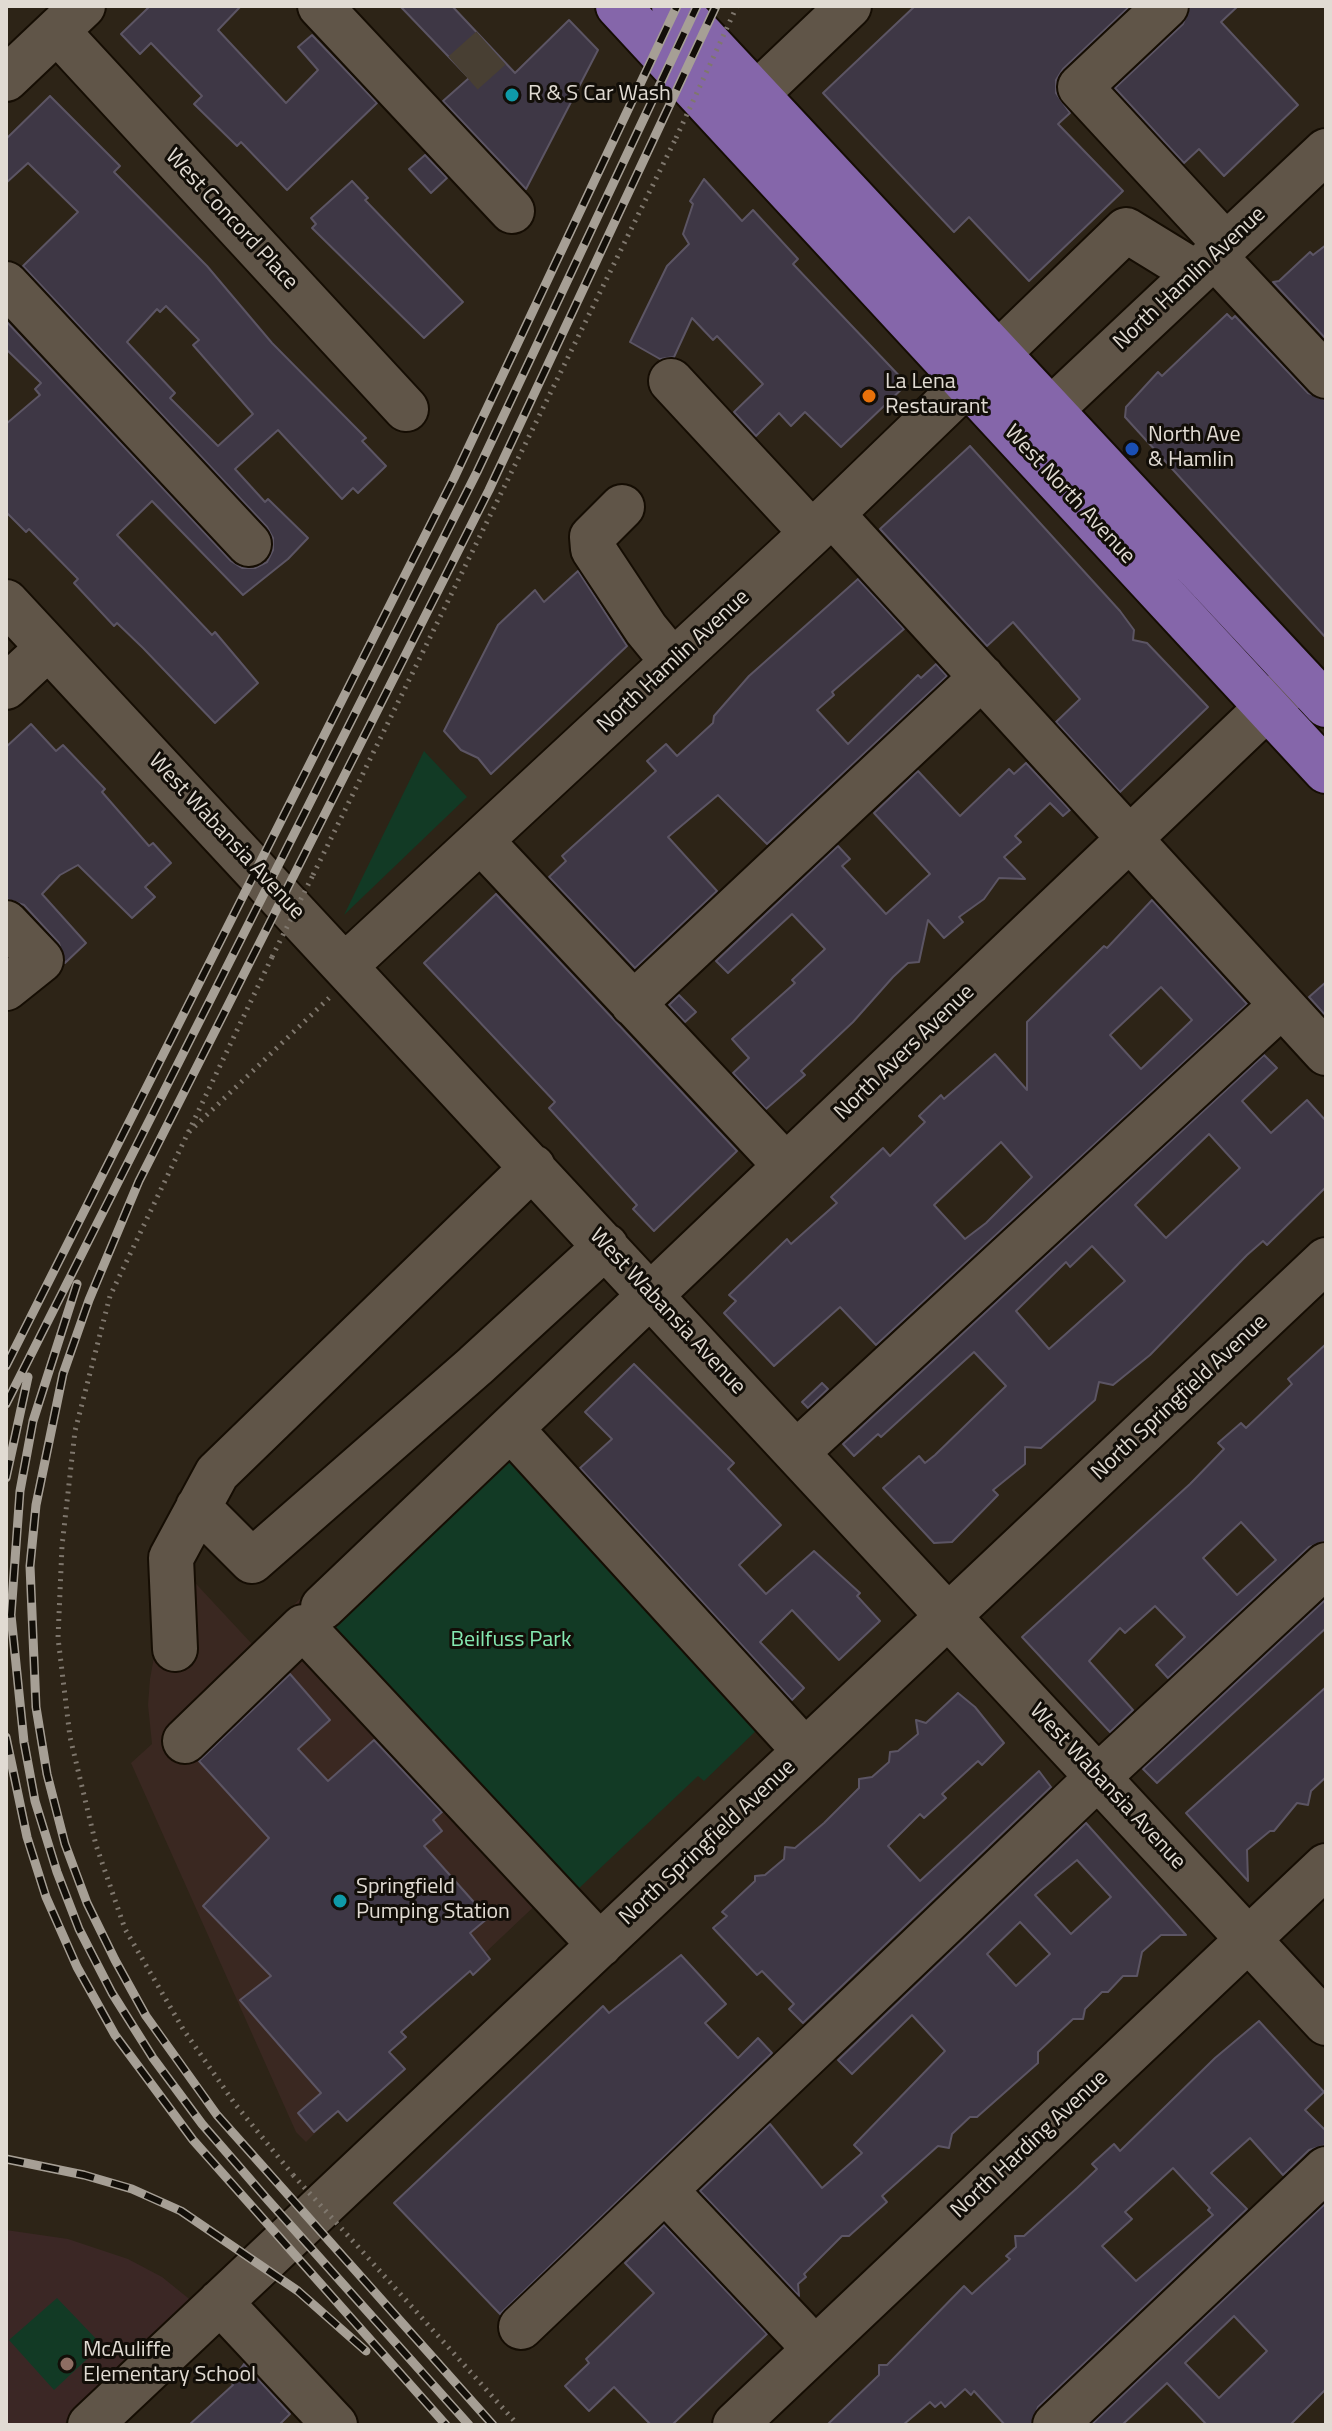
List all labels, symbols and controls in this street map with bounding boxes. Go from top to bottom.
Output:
place label: R & S Car Wash [528,82,671,108]
marker: R & S Car Wash [503,86,521,104]
street label: West Concord Place [159,144,303,296]
street label: North Hamlin Avenue [1109,202,1271,356]
place label: La Lena Restaurant [885,370,988,422]
marker: La Lena Restaurant [860,387,878,405]
street label: West North Avenue [998,420,1140,570]
place label: North Ave & Hamlin [1148,423,1241,474]
marker: North Ave & Hamlin [1123,440,1141,458]
street label: North Hamlin Avenue [593,585,755,739]
street label: West Wabansia Avenue [142,749,310,925]
street label: North Avers Avenue [830,980,980,1126]
street label: West Wabansia Avenue [583,1224,751,1400]
street label: North Springfield Avenue [1087,1310,1273,1486]
park label: Beilfuss Park [451,1628,571,1654]
street label: West Wabansia Avenue [1023,1699,1191,1875]
street label: North Springfield Avenue [615,1755,801,1931]
place label: Springfield Pumping Station [356,1875,510,1926]
marker: Springfield Pumping Station [331,1892,349,1910]
street label: North Harding Avenue [946,2066,1114,2224]
place label: McAuliffe Elementary School [83,2338,256,2390]
marker: McAuliffe Elementary School [58,2355,76,2373]

